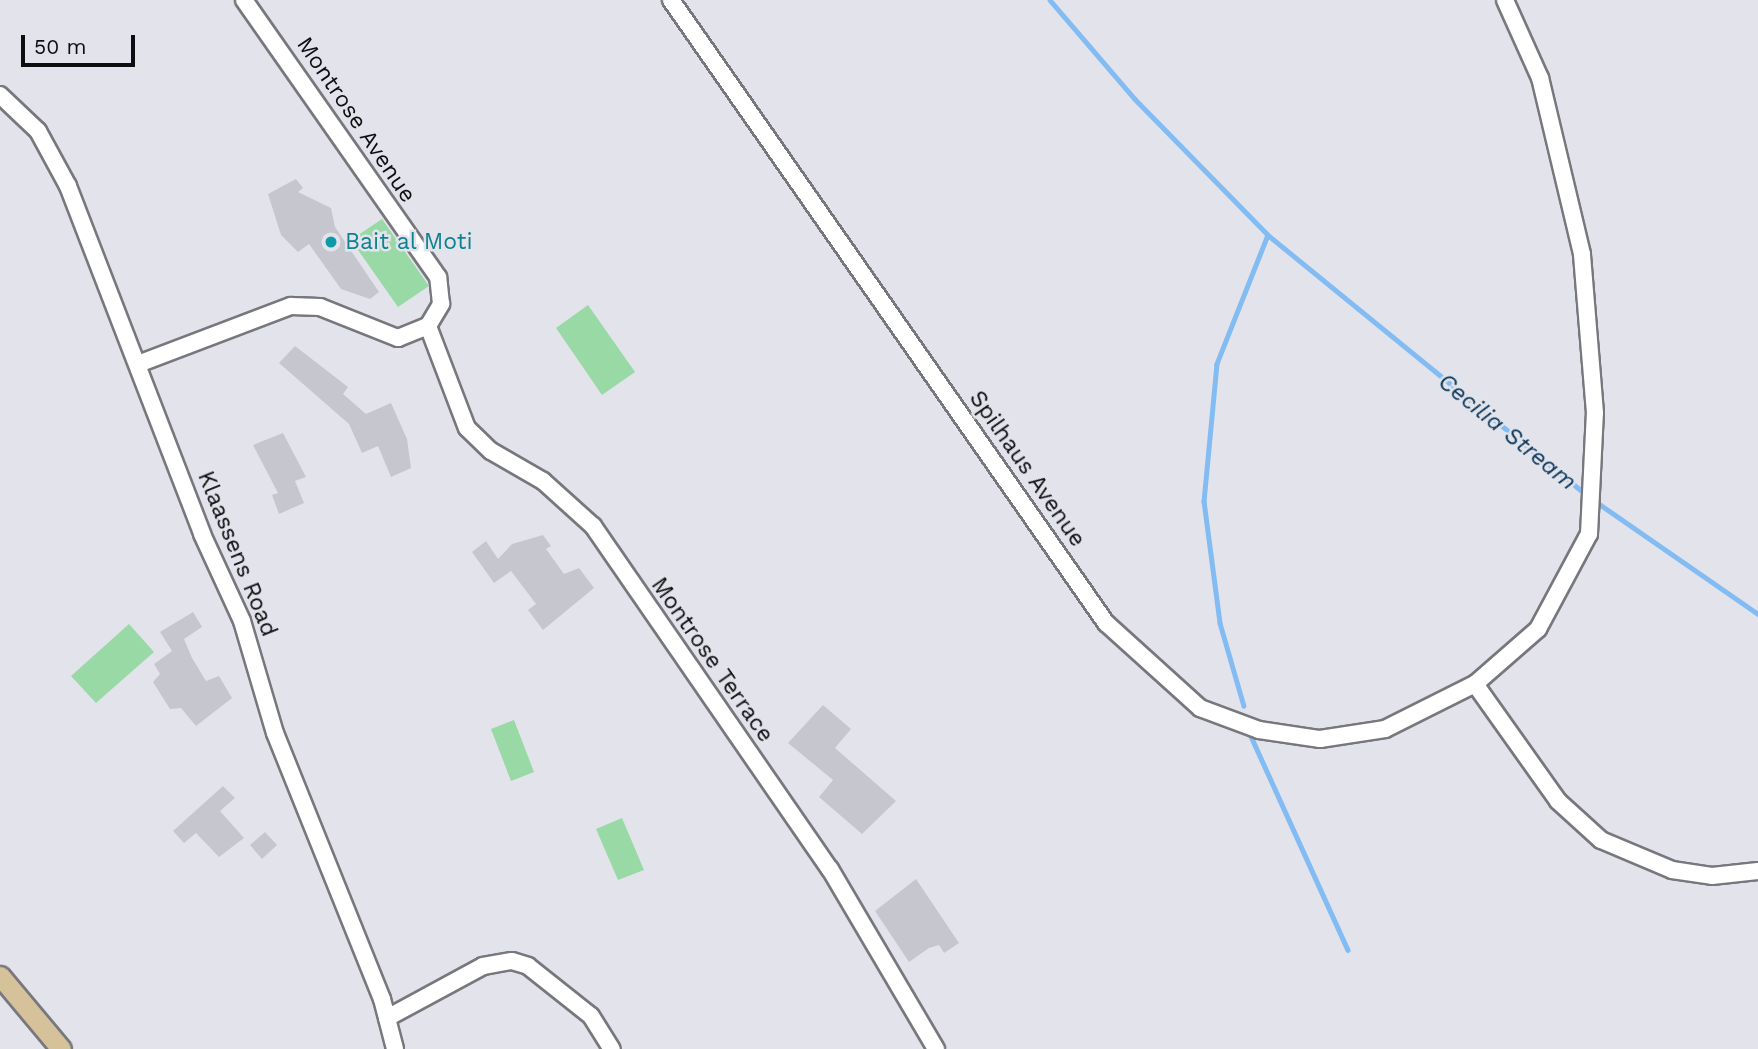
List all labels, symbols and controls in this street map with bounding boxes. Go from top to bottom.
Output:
scale bar [24,21,138,65]
street label: Montrose Avenue [290,32,422,208]
text: 50 m [34,34,86,59]
place label: Bait al Moti [345,228,473,256]
marker: Bait al Moti [323,234,339,250]
water label: Cecilia Stream [1432,367,1582,497]
street label: Spilhaus Avenue [963,385,1091,553]
street label: Klaassens Road [191,467,283,641]
street label: Montrose Terrace [645,572,779,748]

